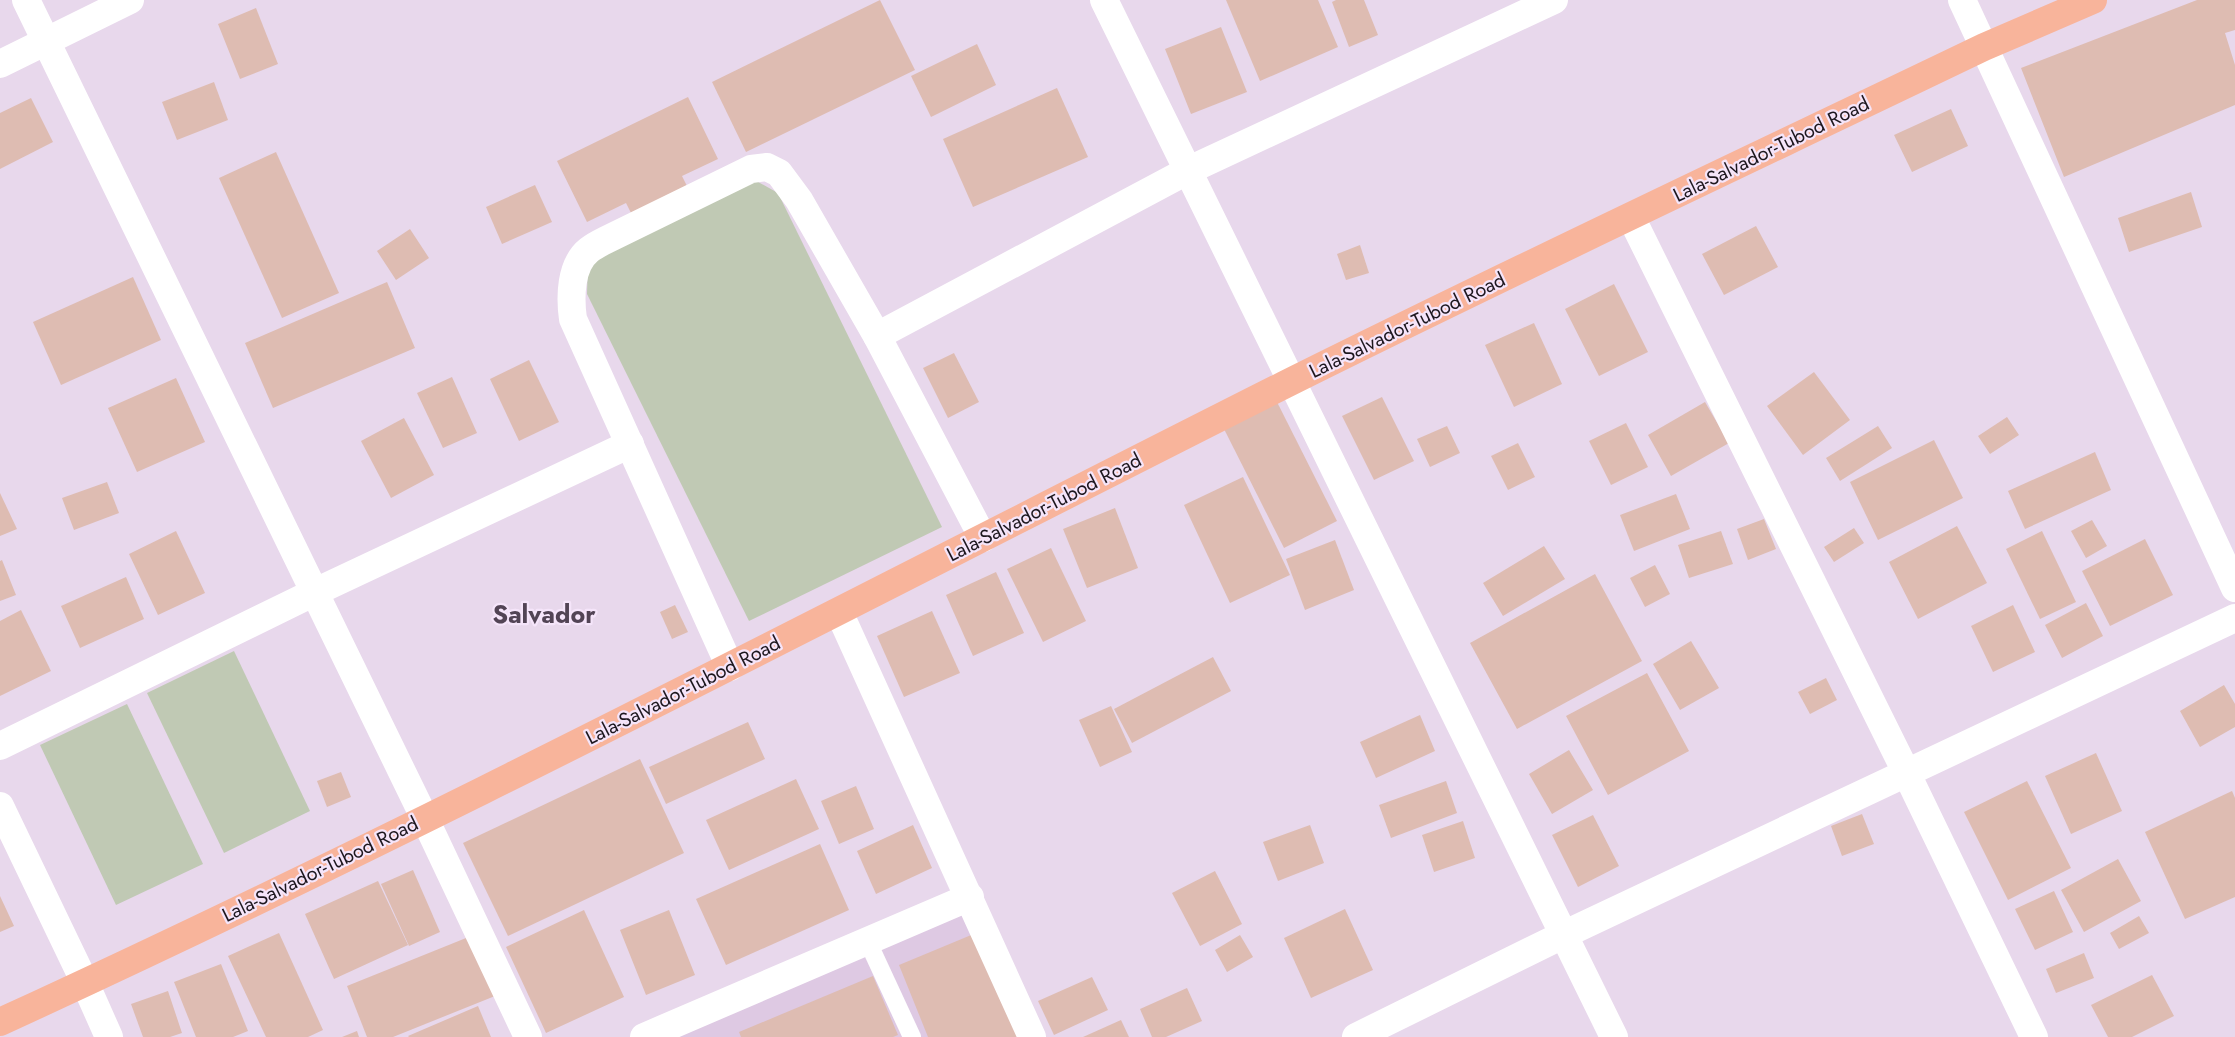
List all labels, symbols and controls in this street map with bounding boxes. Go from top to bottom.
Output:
street label: Lala-Salvador-Tubod Road [1668,89,1874,210]
street label: Lala-Salvador-Tubod Road [1304,265,1510,386]
street label: Lala-Salvador-Tubod Road [942,446,1147,569]
district label: Salvador [493,596,596,632]
street label: Lala-Salvador-Tubod Road [581,629,786,752]
street label: Lala-Salvador-Tubod Road [217,809,423,930]

